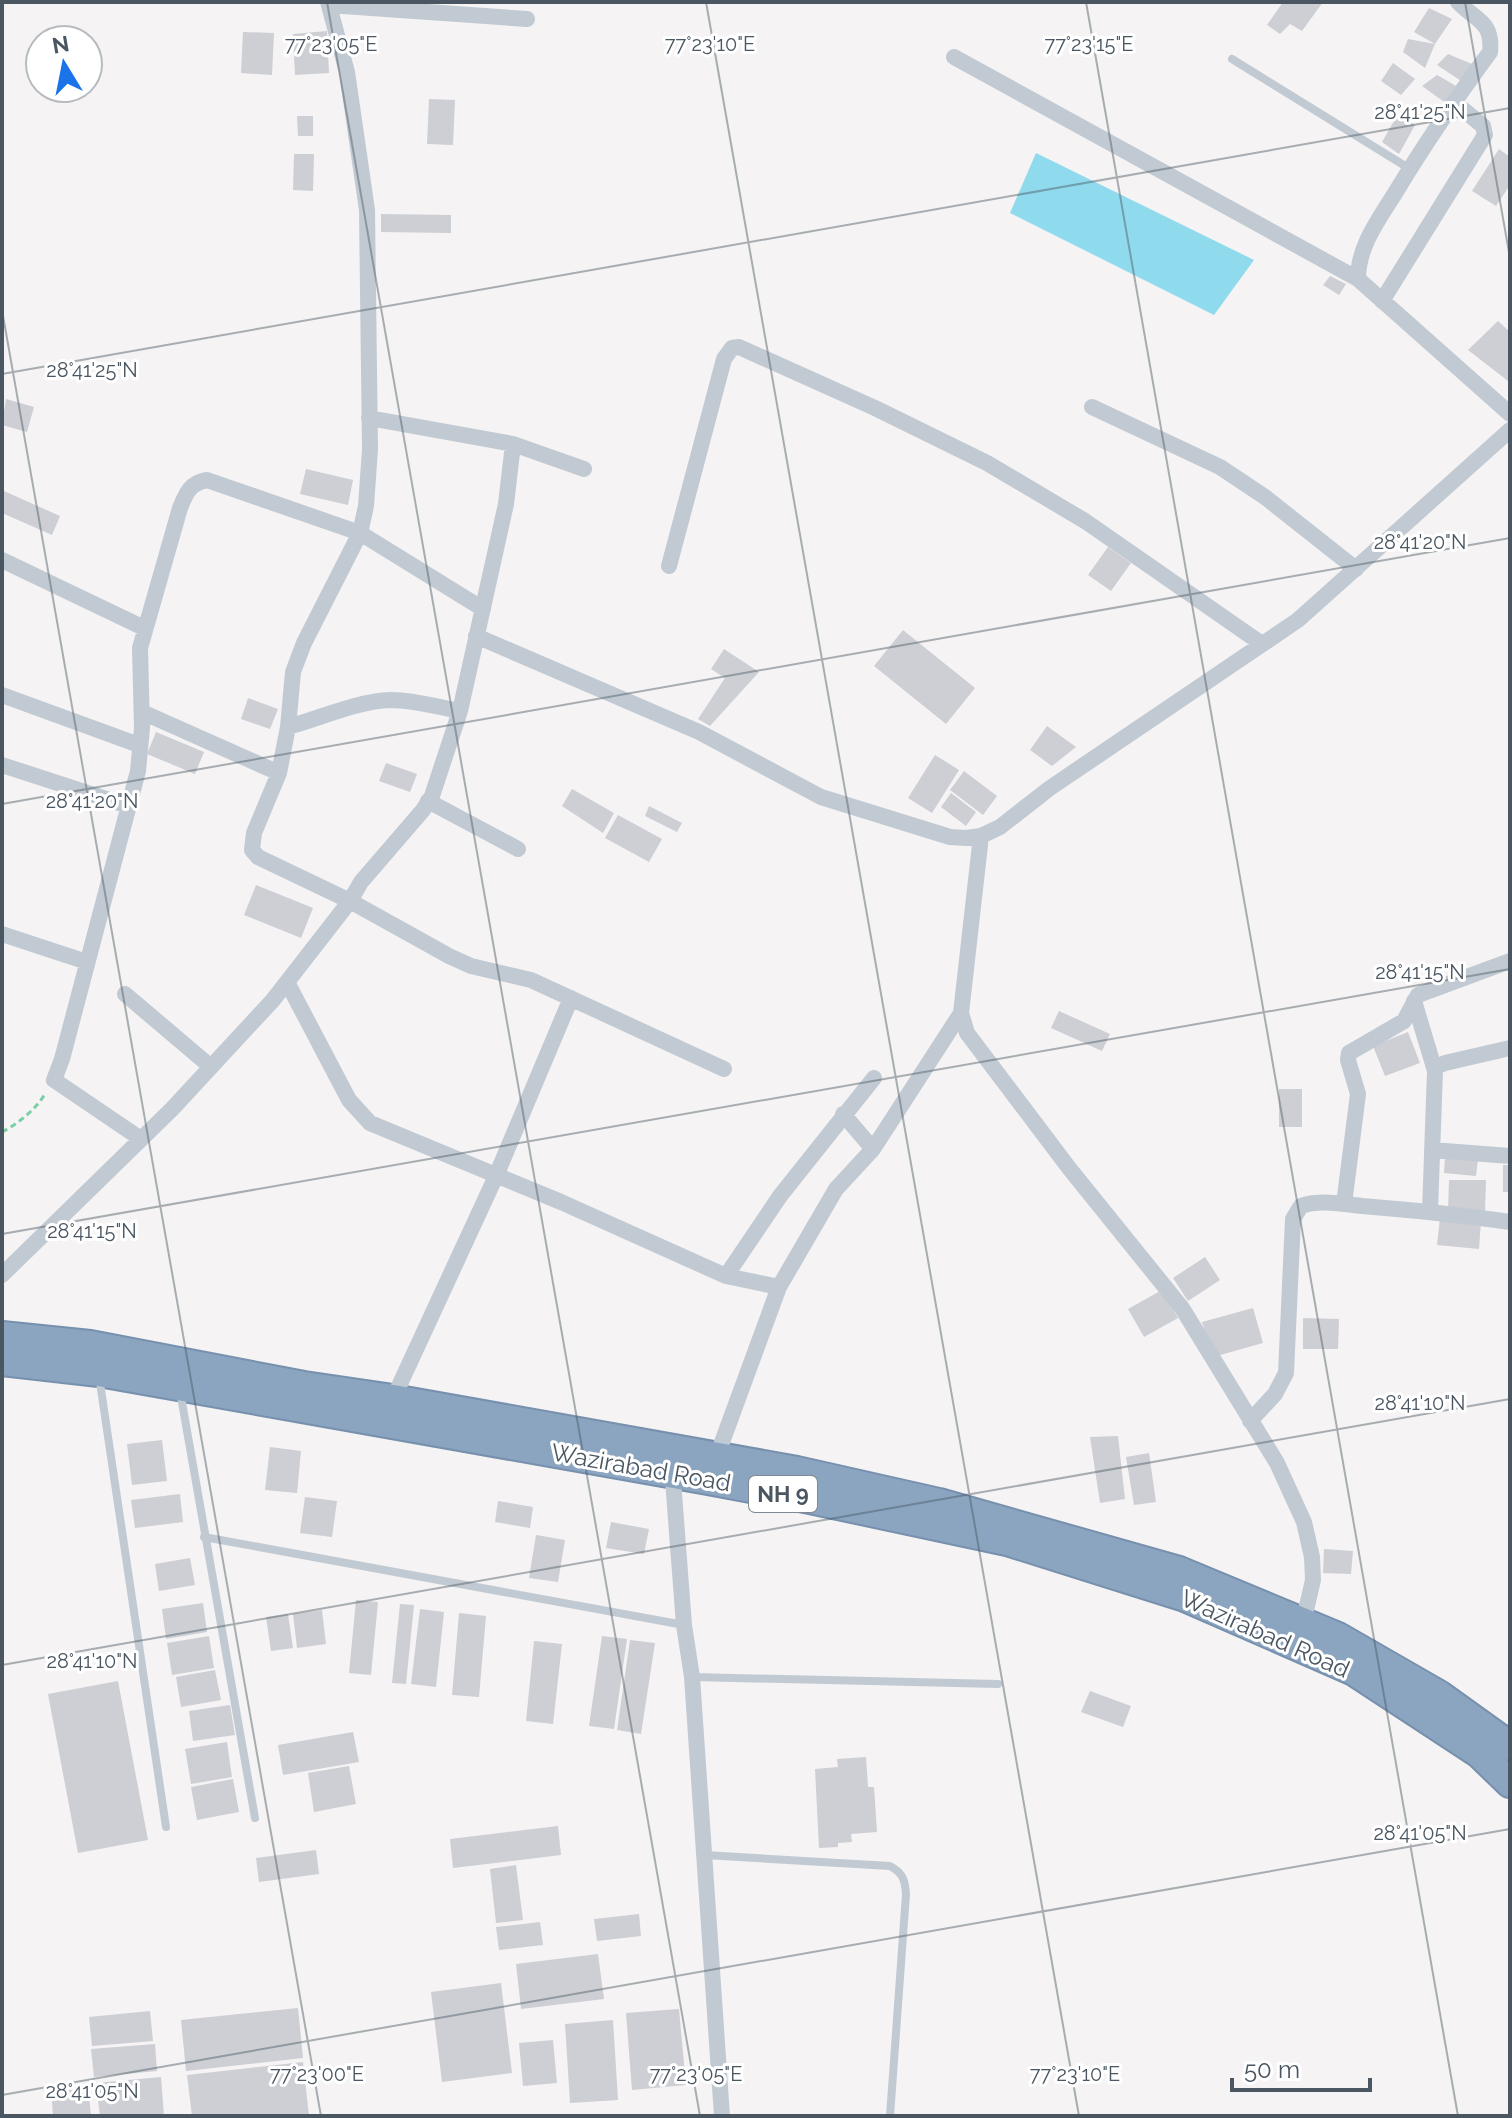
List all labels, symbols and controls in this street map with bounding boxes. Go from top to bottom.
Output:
north arrow [24,24,104,104]
text: N [50,30,71,59]
text: 77°23'05"E [285,32,377,56]
text: 77°23'10"E [665,32,755,56]
text: 77°23'15"E [1044,32,1134,56]
text: 28°41'25"N [1374,100,1466,124]
text: 28°41'25"N [46,358,138,382]
text: 28°41'20"N [1374,530,1466,554]
text: 28°41'20"N [46,789,138,813]
text: 28°41'15"N [1375,960,1465,984]
text: 28°41'15"N [47,1219,137,1243]
text: 28°41'10"N [1375,1391,1465,1415]
street label: Wazirabad Road [549,1437,733,1498]
road number: NH 9 [749,1476,817,1512]
street label: Wazirabad Road [1176,1583,1354,1684]
text: 28°41'10"N [47,1649,137,1673]
text: 28°41'05"N [1373,1821,1467,1845]
scale bar [1232,2042,1370,2092]
text: 50 m [1244,2055,1300,2084]
text: 77°23'00"E [270,2062,364,2086]
text: 77°23'05"E [650,2062,742,2086]
text: 77°23'10"E [1030,2062,1120,2086]
text: 28°41'05"N [45,2079,139,2103]

